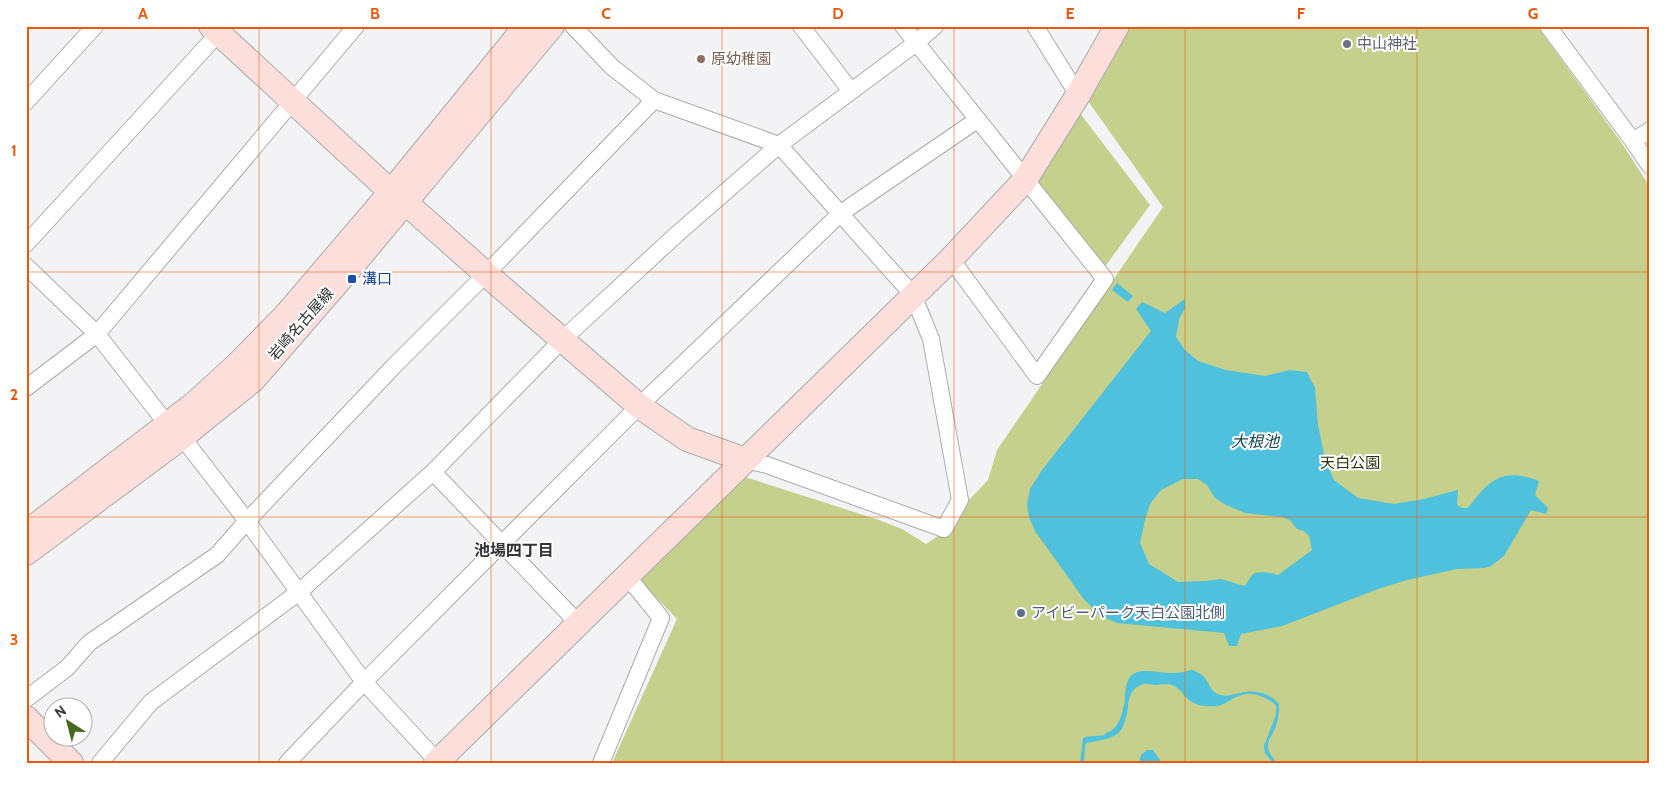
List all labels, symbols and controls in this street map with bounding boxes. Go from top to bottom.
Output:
text: A [138,4,148,23]
text: B [370,4,380,23]
text: C [601,4,611,23]
text: D [832,4,844,23]
text: E [1065,4,1075,23]
text: F [1297,4,1306,23]
text: G [1528,4,1538,23]
place label: 中山神社 [1357,35,1417,53]
marker: 中山神社 [1341,38,1353,50]
place label: 原幼稚園 [711,50,771,68]
marker: 原幼稚園 [695,53,707,65]
text: 1 [11,141,17,160]
place label: 溝口 [362,270,392,288]
marker: 溝口 [346,273,358,285]
street label: 岩崎名古屋線 [265,284,337,364]
text: 2 [10,385,18,404]
water label: 大根池 [1231,432,1281,451]
park label: 天白公園 [1320,454,1380,472]
district label: 池場四丁目 [474,541,554,560]
place label: アイビーパーク天白公園北側 [1031,604,1225,622]
marker: アイビーパーク天白公園北側 [1015,607,1027,619]
text: 3 [10,630,18,649]
north arrow [42,696,92,746]
text: N [51,701,70,722]

